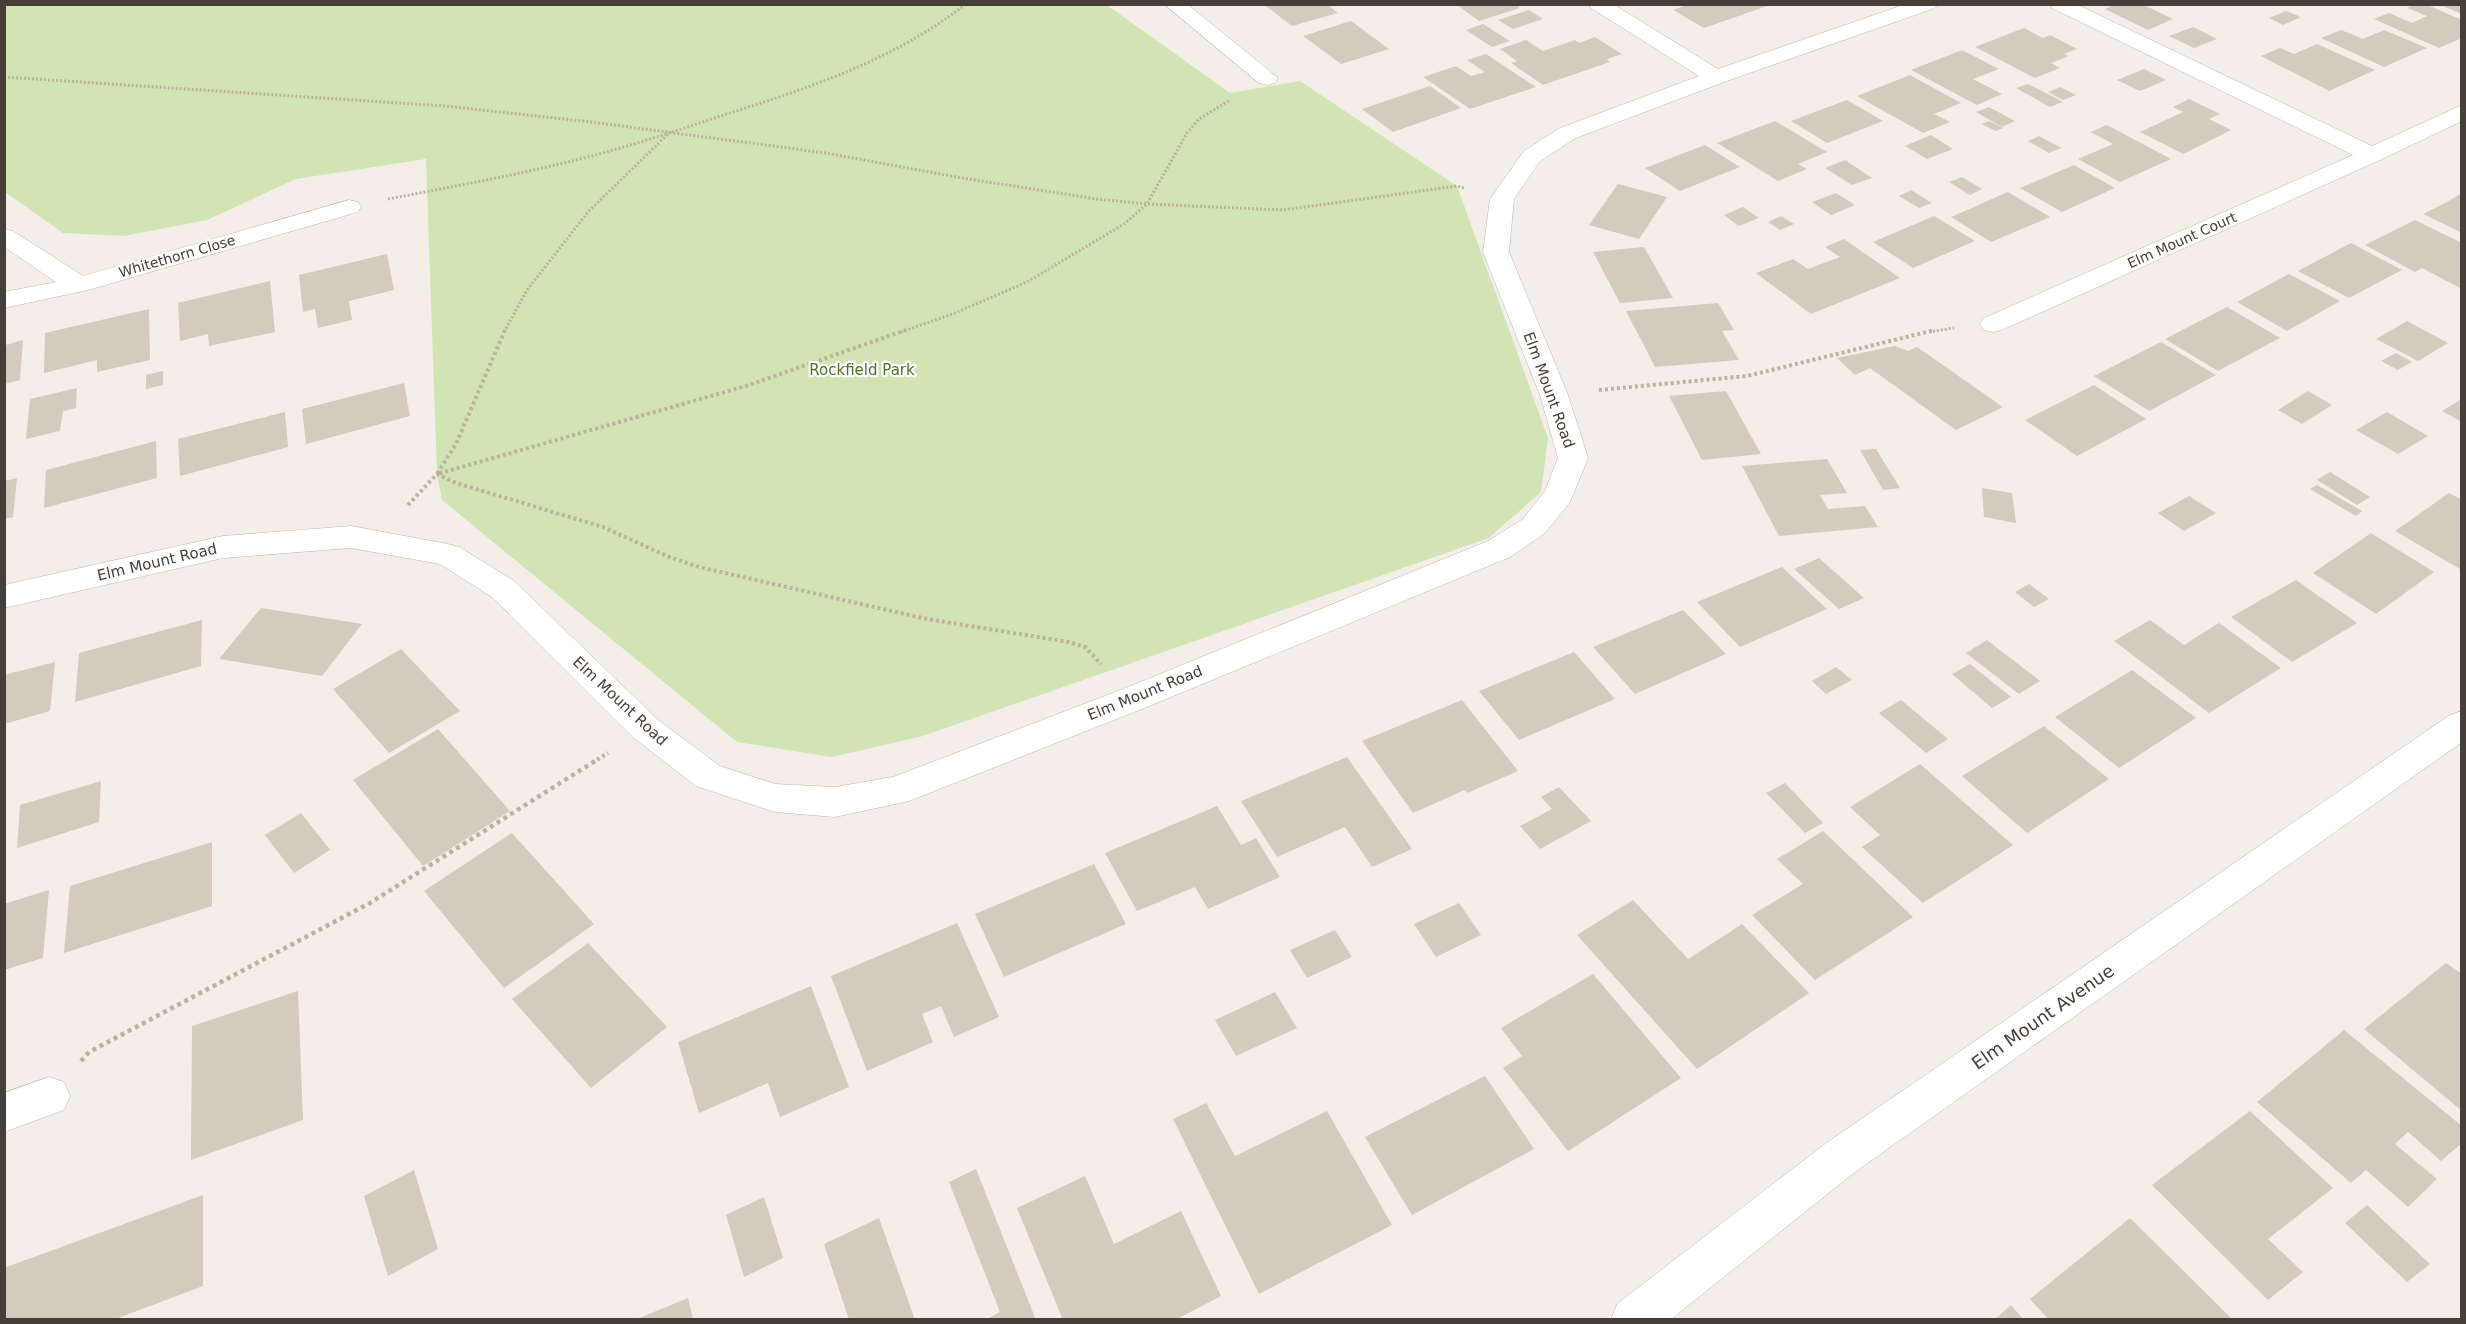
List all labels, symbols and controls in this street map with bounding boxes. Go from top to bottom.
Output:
street label: Elm Mount Court [2125,209,2239,271]
street label: Whitethorn Close [117,232,237,280]
street label: Elm Mount Road [1520,329,1578,451]
park label: Rockfield Park [809,361,915,379]
street label: Elm Mount Road [95,539,219,585]
street label: Elm Mount Road [569,653,671,749]
street label: Elm Mount Road [1085,662,1205,724]
street label: Elm Mount Avenue [1968,960,2118,1074]

